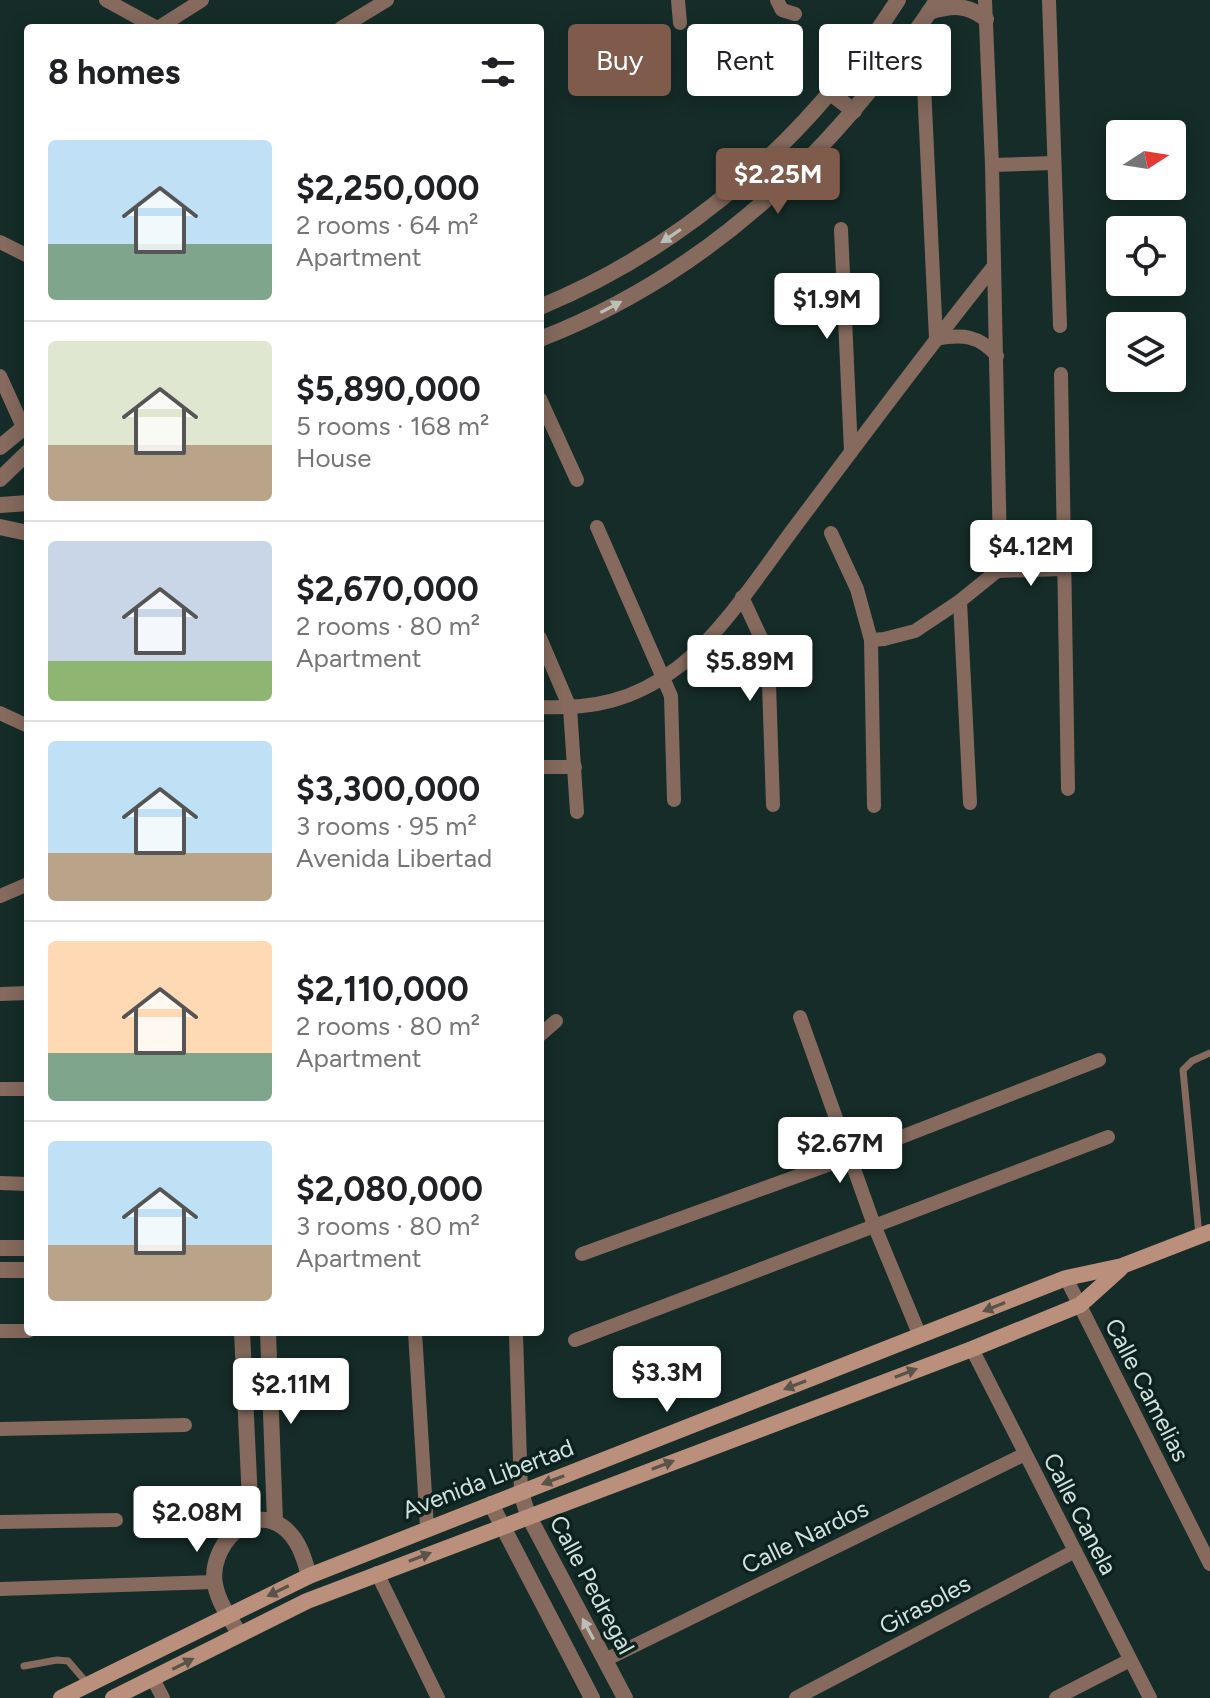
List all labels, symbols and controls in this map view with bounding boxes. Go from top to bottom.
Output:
chip: Buy [568,24,671,96]
chip: Rent [687,24,803,96]
chip: Filters [819,24,951,96]
icon: filters [476,50,520,94]
text: 8 homes [48,52,180,93]
north arrow [1106,120,1186,200]
map controls [1106,120,1186,392]
pin: $2.25M [713,148,843,216]
text: $2.25M [734,158,822,190]
text: $2,250,000 [296,168,480,209]
icon: home [112,172,208,268]
text: 2 rooms · 64 m² [296,209,478,241]
button: locate [1106,216,1186,296]
one-way arrow [660,228,681,243]
text: Apartment [296,241,422,273]
pin: $1.9M [771,273,883,341]
text: $1.9M [792,283,862,315]
one-way arrow [600,300,623,313]
button: layers [1106,312,1186,392]
text: $5,890,000 [296,369,481,410]
icon: home [112,373,208,469]
text: 5 rooms · 168 m² [296,410,489,442]
text: House [296,442,371,474]
pin: $4.12M [966,520,1096,588]
text: $4.12M [988,530,1074,562]
text: $2,670,000 [296,569,479,610]
icon: home [112,573,208,669]
text: 2 rooms · 80 m² [296,610,480,642]
pin: $5.89M [685,635,815,703]
text: Apartment [296,642,422,674]
text: $5.89M [705,645,795,677]
text: $3,300,000 [296,769,480,810]
icon: home [112,773,208,869]
text: 3 rooms · 95 m² [296,810,477,842]
text: Avenida Libertad [296,842,492,874]
text: $2,110,000 [296,969,469,1010]
icon: home [112,973,208,1069]
text: 2 rooms · 80 m² [296,1010,480,1042]
text: Apartment [296,1042,422,1074]
pin: $2.67M [775,1117,905,1185]
text: $2.67M [796,1127,884,1159]
text: $2,080,000 [296,1169,483,1210]
icon: home [112,1173,208,1269]
text: 3 rooms · 80 m² [296,1210,480,1242]
text: Apartment [296,1242,422,1274]
one-way arrow [982,1301,1006,1314]
street label: Calle Camelias [1099,1313,1196,1466]
pin: $3.3M [611,1346,723,1414]
text: $3.3M [631,1356,703,1388]
pin: $2.11M [226,1358,356,1426]
one-way arrow [895,1367,919,1379]
text: $2.11M [251,1368,331,1400]
one-way arrow [783,1379,807,1392]
street label: Avenida Libertad [398,1433,578,1525]
street label: Calle Canela [1037,1448,1123,1579]
one-way arrow [651,1458,675,1470]
one-way arrow [541,1474,565,1487]
pin: $2.08M [132,1486,262,1554]
street label: Calle Nardos [737,1493,873,1580]
text: $2.08M [152,1496,242,1528]
street label: Calle Pedregal [544,1511,641,1659]
one-way arrow [408,1550,432,1563]
street label: Girasoles [874,1569,975,1641]
one-way arrow [267,1584,290,1598]
one-way arrow [582,1618,596,1640]
one-way arrow [172,1657,195,1670]

